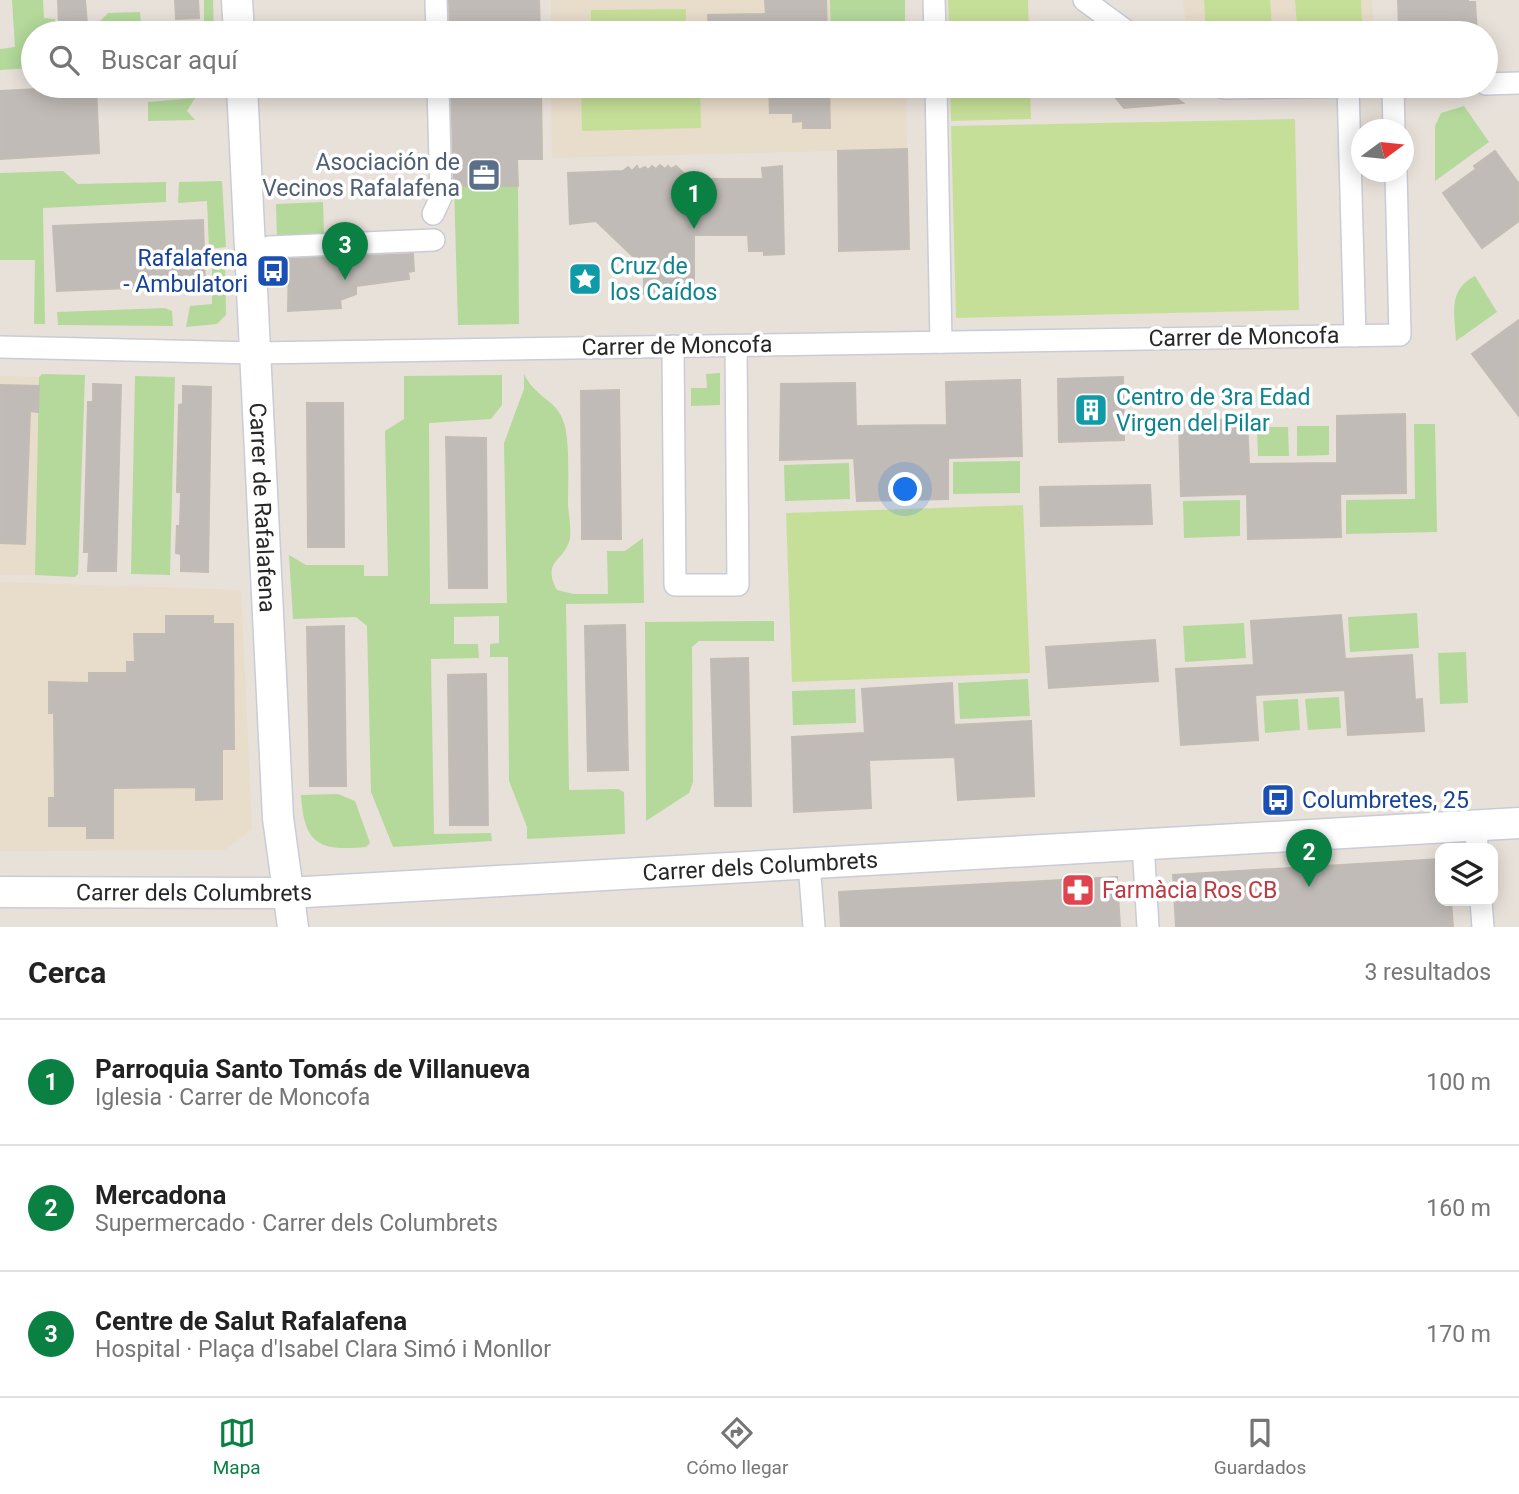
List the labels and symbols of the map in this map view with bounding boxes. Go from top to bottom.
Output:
north arrow [1351,119,1414,182]
place label: Asociación de Vecinos Rafalafena [262,149,460,202]
office icon: Asociación de Vecinos Rafalafena [465,156,503,194]
pin: 1 [671,171,717,229]
pin: 3 [322,222,368,280]
place label: Rafalafena - Ambulatori [123,245,248,298]
bus stop icon: Rafalafena - Ambulatori [254,252,292,290]
place label: Cruz de los Caídos [610,253,717,306]
place icon: Cruz de los Caídos [566,260,604,298]
street label: Carrer de Moncofa [1148,322,1340,352]
street label: Carrer de Moncofa [581,331,773,361]
place label: Centro de 3ra Edad Virgen del Pilar [1116,384,1310,437]
building icon: Centro de 3ra Edad Virgen del Pilar [1072,391,1110,429]
street label: Carrer de Rafalafena [244,402,281,613]
your location [888,472,922,506]
bus stop icon: Columbretes, 25 [1259,781,1297,819]
place label: Columbretes, 25 [1302,787,1469,814]
pin: 2 [1286,829,1332,887]
street label: Carrer dels Columbrets [642,846,879,886]
pharmacy icon: Farmàcia Ros CB [1059,871,1097,909]
place label: Farmàcia Ros CB [1102,877,1277,904]
street label: Carrer dels Columbrets [76,878,313,907]

